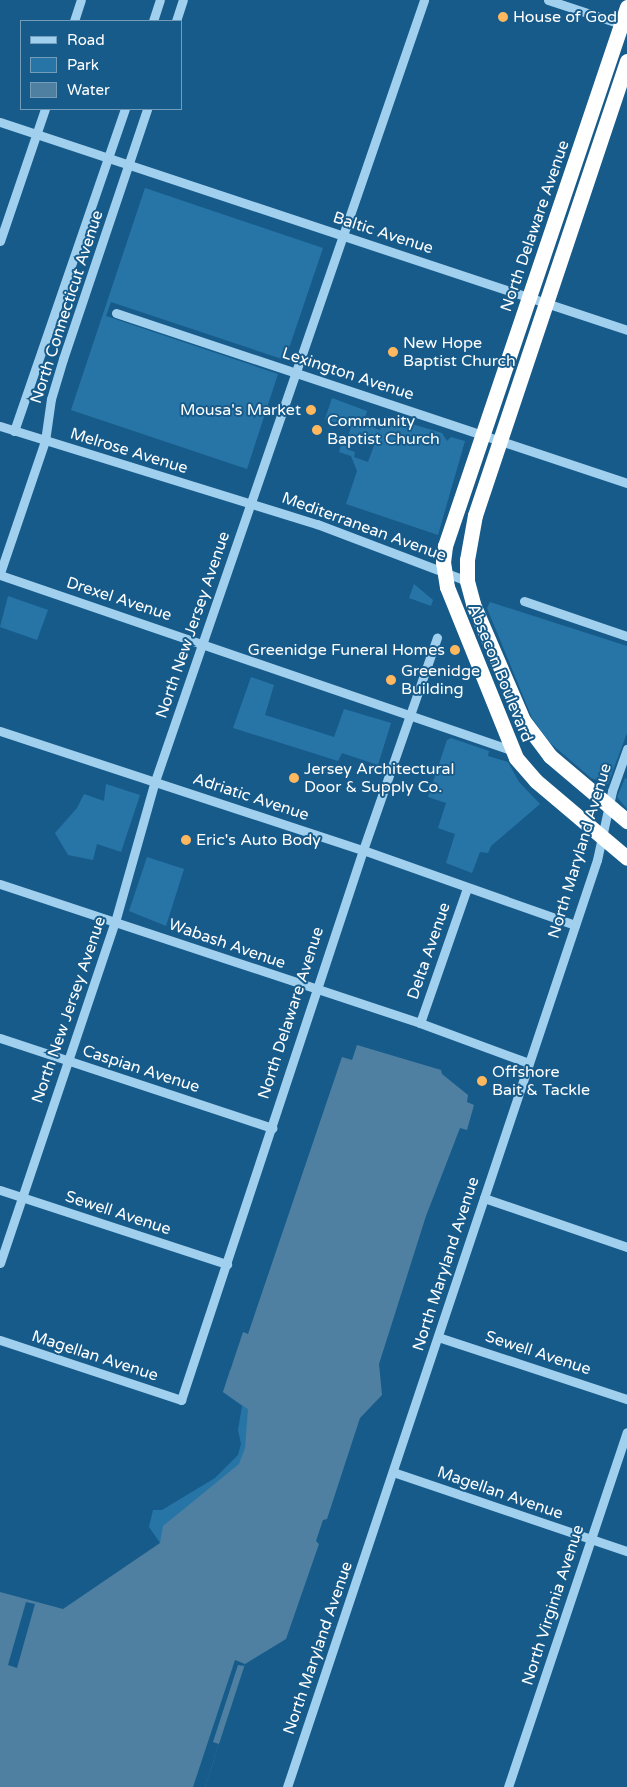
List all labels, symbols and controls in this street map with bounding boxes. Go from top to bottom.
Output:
place label: House of God [513,7,617,27]
marker: House of God [497,11,509,23]
legend [20,20,182,110]
text: Road [67,31,105,49]
text: Park [67,56,99,74]
text: Water [67,81,110,99]
street label: North Delaware Avenue [497,138,573,314]
street label: North Connecticut Avenue [27,208,107,406]
street label: Baltic Avenue [331,208,435,258]
place label: New Hope Baptist Church [403,333,516,371]
street label: Lexington Avenue [280,344,416,404]
marker: New Hope Baptist Church [387,346,399,358]
place label: Mousa's Market [180,400,301,420]
marker: Mousa's Market [305,404,317,416]
place label: Community Baptist Church [327,411,440,449]
street label: Melrose Avenue [68,424,190,478]
marker: Community Baptist Church [311,424,323,436]
street label: Mediterranean Avenue [279,488,449,566]
street label: North New Jersey Avenue [152,529,234,721]
street label: Drexel Avenue [64,573,174,625]
street label: Absecon Boulevard [463,601,537,745]
place label: Greenidge Funeral Homes [248,640,445,660]
marker: Greenidge Funeral Homes [449,644,461,656]
place label: Greenidge Building [401,661,480,699]
marker: Greenidge Building [385,674,397,686]
place label: Jersey Architectural Door & Supply Co. [304,759,455,797]
street label: North Maryland Avenue [544,761,616,941]
street label: Adriatic Avenue [191,769,311,825]
marker: Jersey Architectural Door & Supply Co. [288,772,300,784]
place label: Eric's Auto Body [196,830,321,850]
marker: Eric's Auto Body [180,834,192,846]
street label: Delta Avenue [403,900,455,1002]
street label: North New Jersey Avenue [28,914,110,1106]
street label: Wabash Avenue [166,915,288,973]
street label: North Delaware Avenue [254,924,328,1102]
street label: Caspian Avenue [80,1041,202,1097]
place label: Offshore Bait & Tackle [492,1062,590,1100]
marker: Offshore Bait & Tackle [476,1075,488,1087]
street label: North Maryland Avenue [409,1175,483,1353]
street label: Sewell Avenue [63,1187,173,1239]
street label: Magellan Avenue [29,1327,161,1385]
street label: Sewell Avenue [483,1327,593,1379]
street label: Magellan Avenue [435,1462,565,1524]
street label: North Virginia Avenue [518,1522,588,1688]
street label: North Maryland Avenue [279,1559,357,1737]

